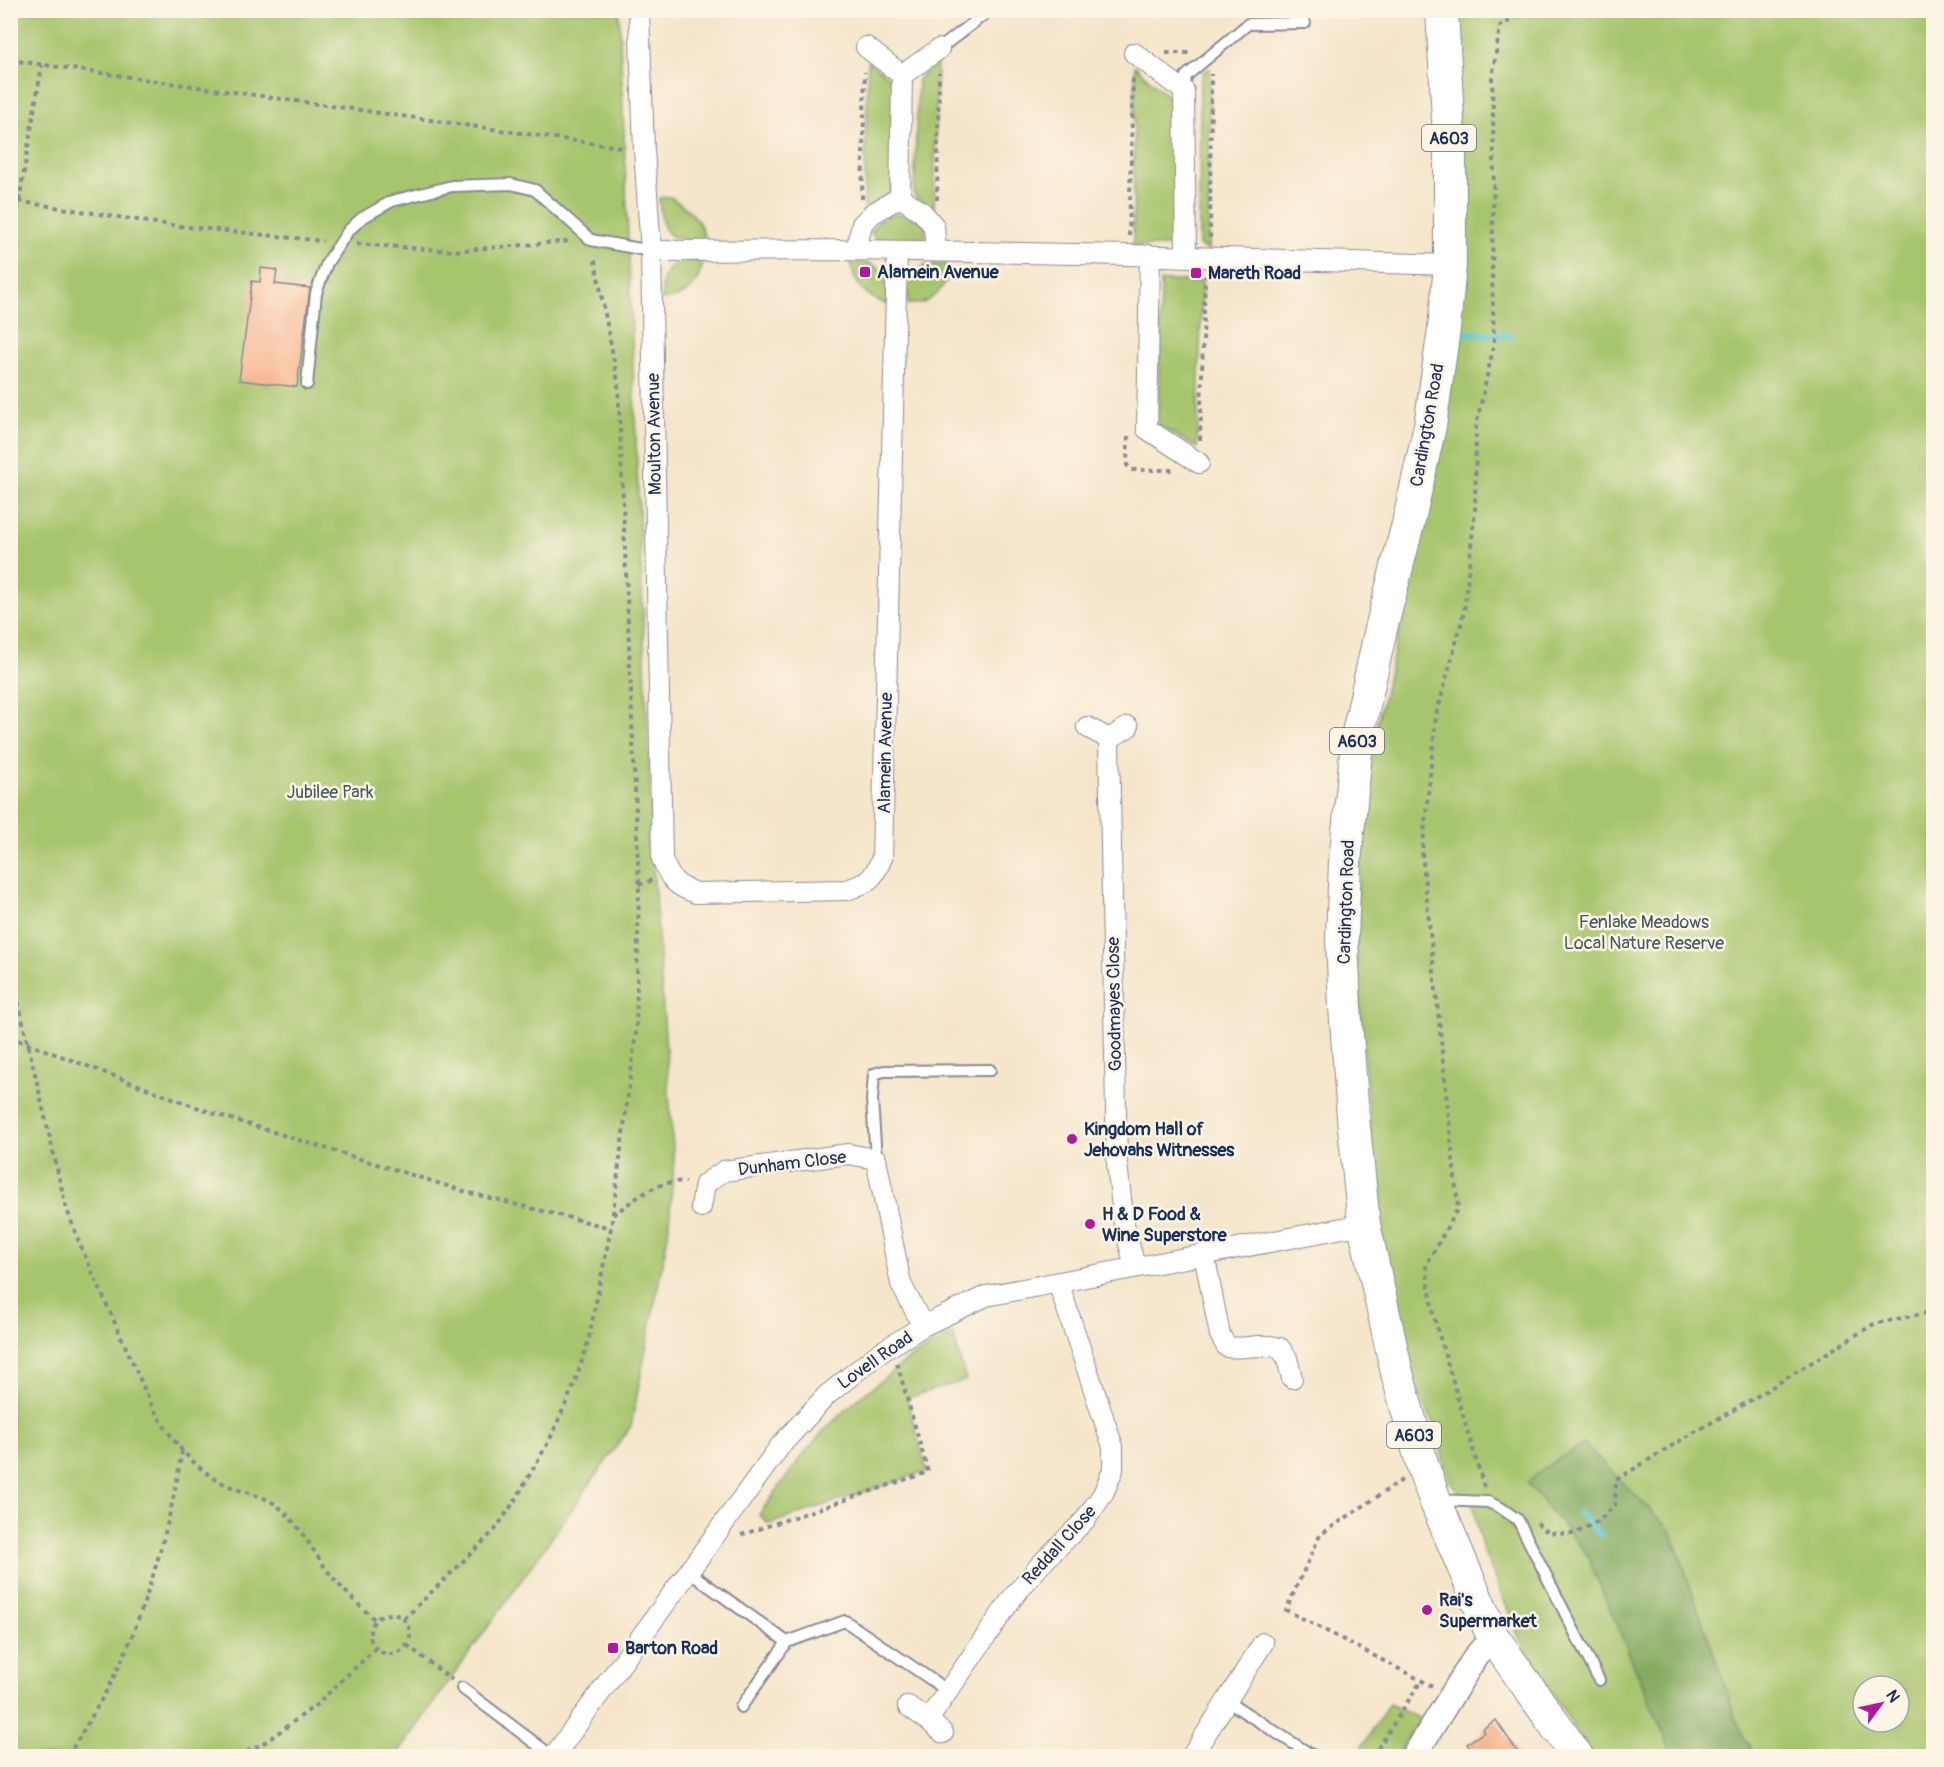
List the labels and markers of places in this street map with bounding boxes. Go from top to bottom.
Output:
place label: Alamein Avenue [877,261,1000,284]
place label: Mareth Road [1208,262,1301,285]
marker: Alamein Avenue [858,265,872,279]
marker: Mareth Road [1189,266,1203,280]
place label: Kingdom Hall of Jehovahs Witnesses [1084,1118,1235,1162]
marker: Kingdom Hall of Jehovahs Witnesses [1065,1132,1079,1146]
place label: H & D Food & Wine Superstore [1102,1203,1228,1247]
marker: H & D Food & Wine Superstore [1083,1217,1097,1231]
place label: Rai's Supermarket [1439,1589,1538,1633]
marker: Rai's Supermarket [1420,1603,1434,1617]
place label: Barton Road [625,1637,718,1660]
marker: Barton Road [606,1641,620,1655]

